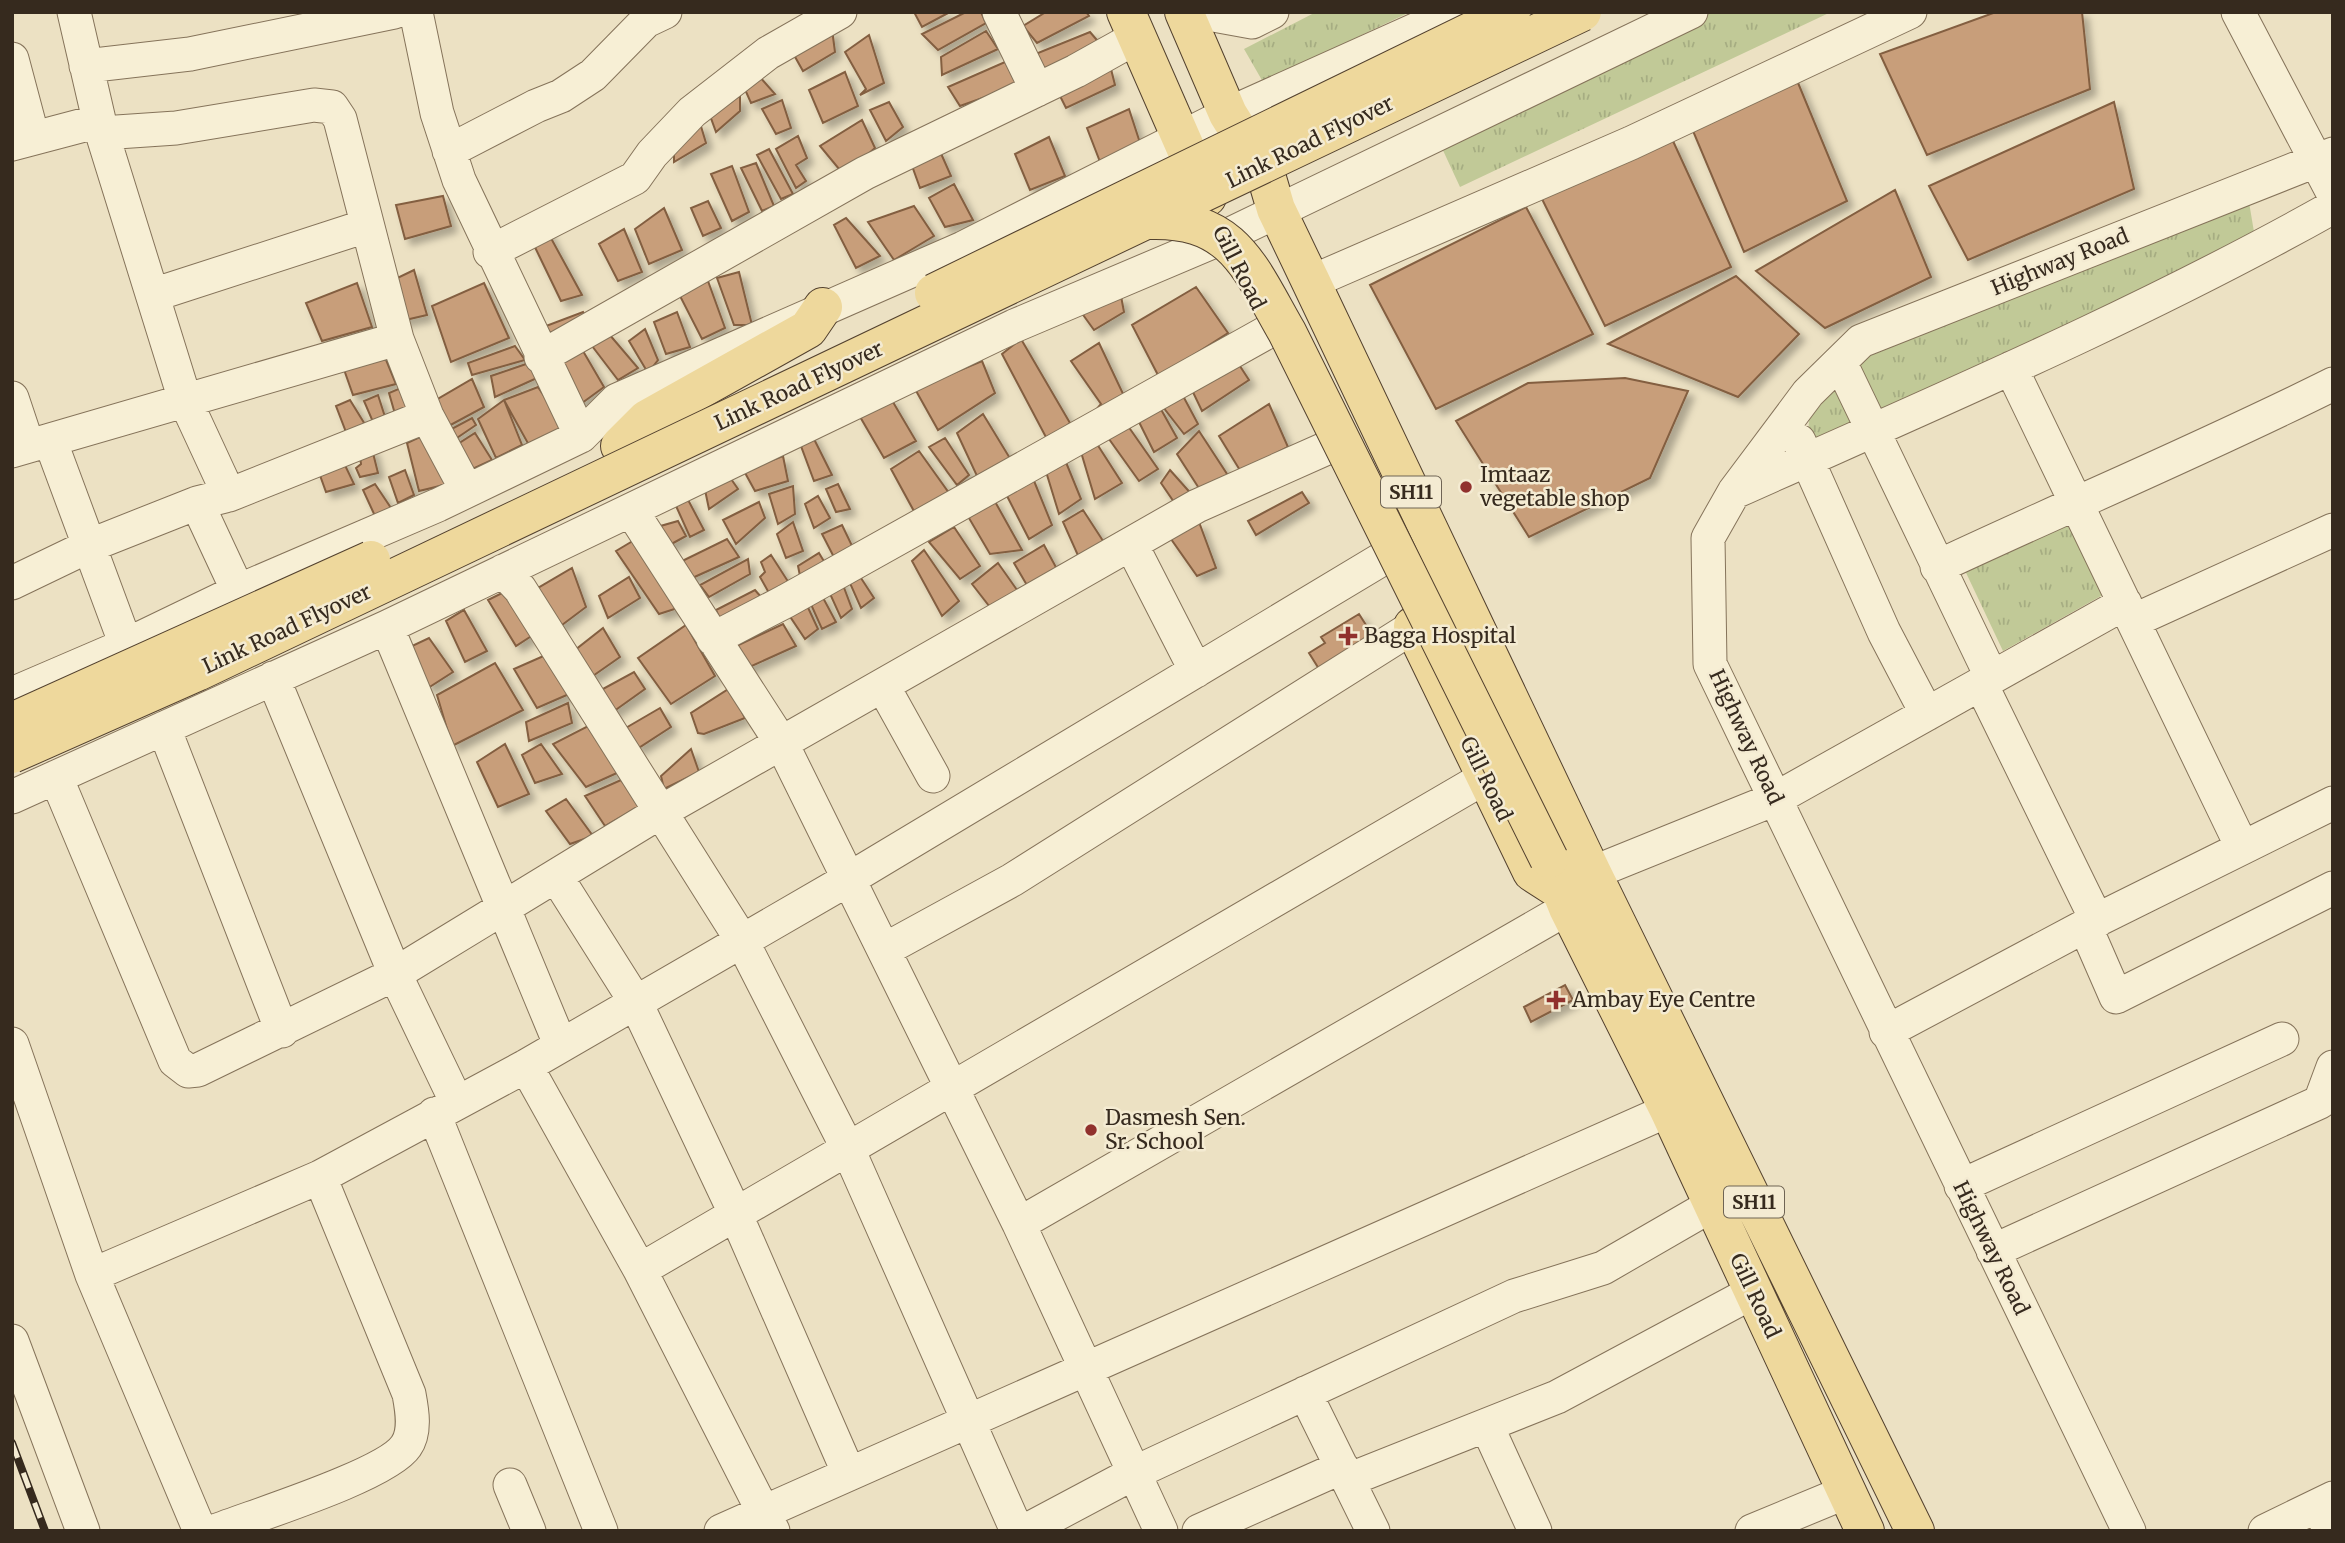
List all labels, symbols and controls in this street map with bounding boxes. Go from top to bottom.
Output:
street label: Link Road Flyover [1222,89,1398,194]
street label: Gill Road [1207,221,1272,315]
street label: Highway Road [1987,222,2133,301]
street label: Link Road Flyover [710,335,887,436]
place label: Imtaaz vegetable shop [1479,461,1630,512]
road number: SH11 [1381,477,1441,508]
marker: Imtaaz vegetable shop [1458,479,1474,495]
street label: Link Road Flyover [198,578,375,679]
place label: Bagga Hospital [1364,622,1517,649]
marker: Bagga Hospital [1338,626,1358,646]
street label: Highway Road [1703,665,1790,809]
street label: Gill Road [1454,732,1519,826]
place label: Ambay Eye Centre [1571,986,1755,1013]
marker: Ambay Eye Centre [1546,990,1566,1010]
place label: Dasmesh Sen. Sr. School [1105,1104,1246,1155]
marker: Dasmesh Sen. Sr. School [1083,1122,1099,1138]
street label: Highway Road [1947,1176,2036,1320]
road number: SH11 [1724,1186,1784,1218]
street label: Gill Road [1724,1249,1787,1343]

